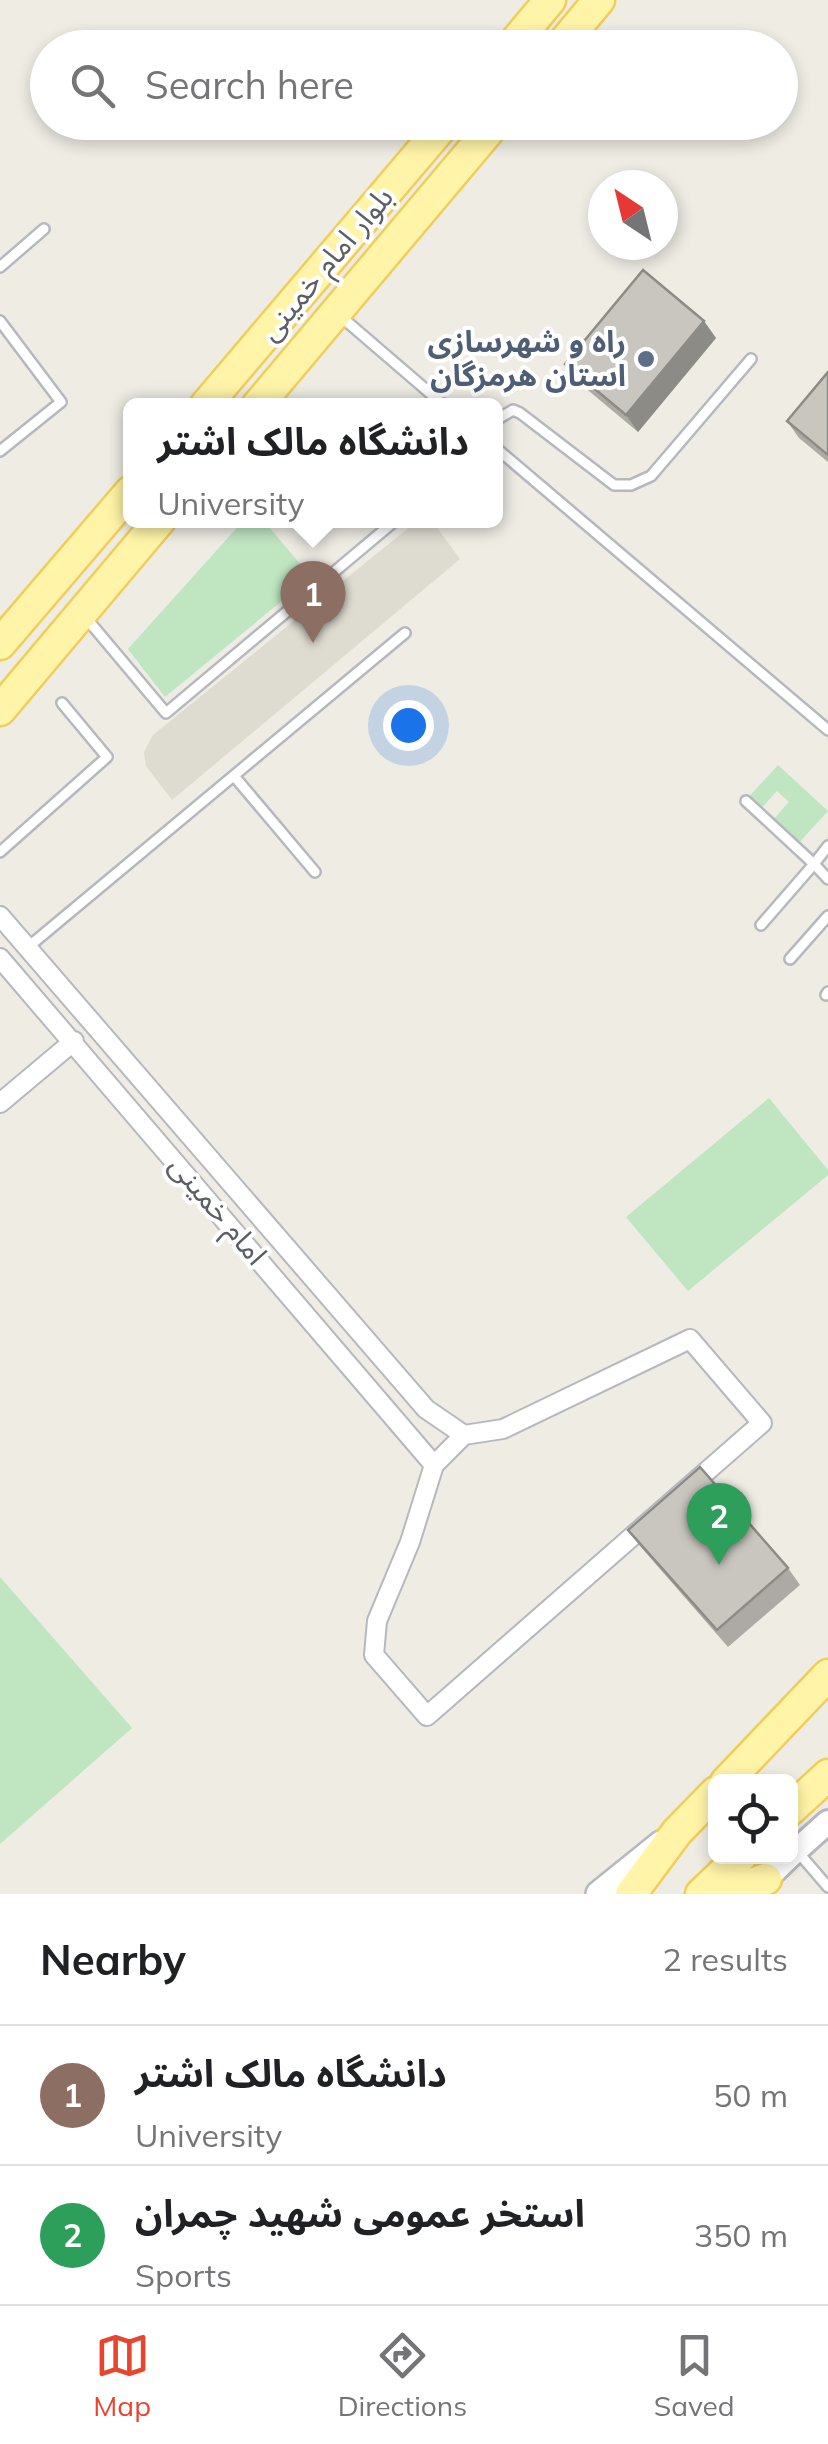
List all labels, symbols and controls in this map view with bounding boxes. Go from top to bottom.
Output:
search box [30,30,798,140]
icon: search [65,58,120,113]
text: Search here [145,61,354,109]
north arrow [588,170,678,260]
street label: بلوار امام خمینی [250,178,404,351]
place label: راه و شهرسازی استان هرمزگان [428,322,626,394]
marker: راه و شهرسازی استان هرمزگان [635,348,657,370]
popup [123,398,503,528]
text: دانشگاه مالک اشتر [157,417,469,465]
text: University [157,483,304,523]
pin: 1 [280,560,346,643]
your location [383,700,434,751]
street label: امام خمینی [159,1146,276,1275]
pin: 2 [686,1482,752,1565]
map controls [708,1774,798,1864]
button: locate [708,1774,798,1864]
text: Nearby [40,1933,186,1986]
text: 2 results [663,1939,788,1979]
text: دانشگاه مالک اشتر [135,2049,447,2097]
text: 1 [63,2075,82,2115]
text: 50 m [713,2075,788,2115]
text: University [135,2115,282,2155]
text: استخر عمومی شهید چمران [135,2189,585,2237]
text: 2 [63,2215,82,2255]
text: 350 m [694,2215,788,2255]
text: Sports [135,2255,232,2295]
tab: Map [93,2328,151,2423]
tab: Directions [338,2328,467,2423]
tab: Saved [654,2328,735,2423]

